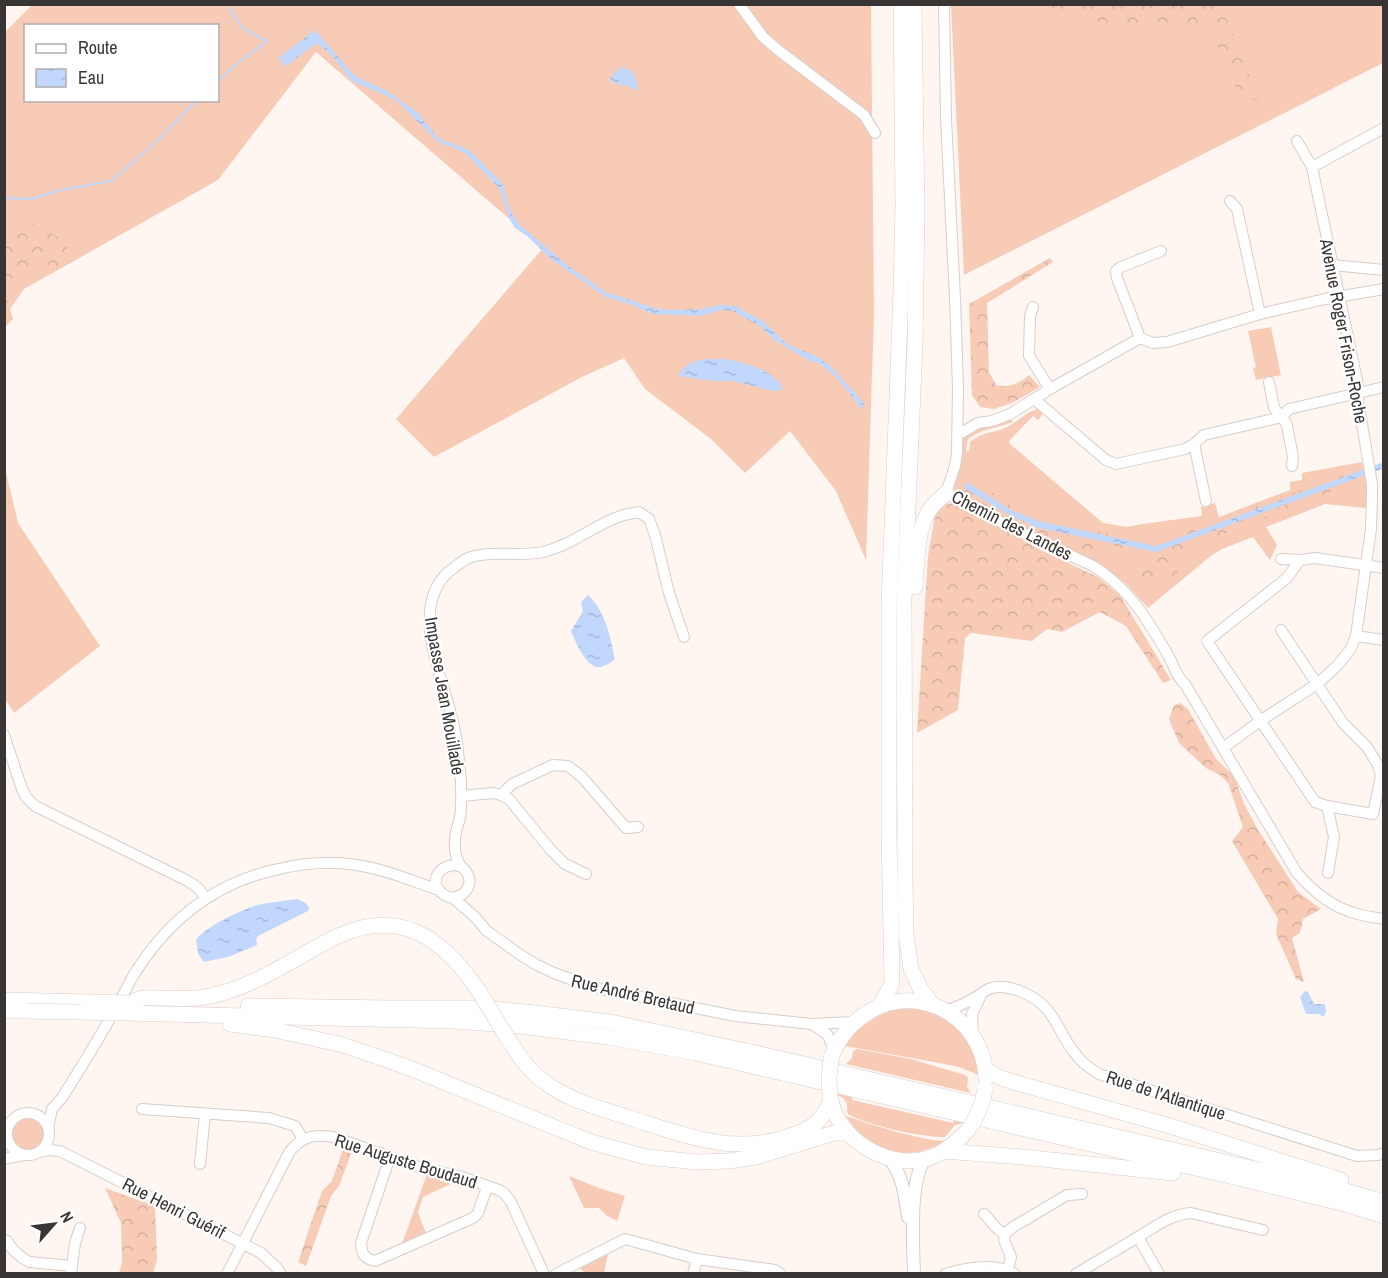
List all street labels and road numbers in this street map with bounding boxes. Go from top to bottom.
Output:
street label: Avenue Roger Frison-Roche [1314,236,1374,425]
street label: Chemin des Landes [947,484,1077,566]
street label: Impasse Jean Mouillade [419,615,471,777]
street label: Rue André Bretaud [569,968,697,1020]
street label: Rue de l'Atlantique [1103,1064,1229,1126]
street label: Rue Auguste Boudaud [332,1127,480,1195]
street label: Rue Henri Guérif [118,1171,231,1245]

